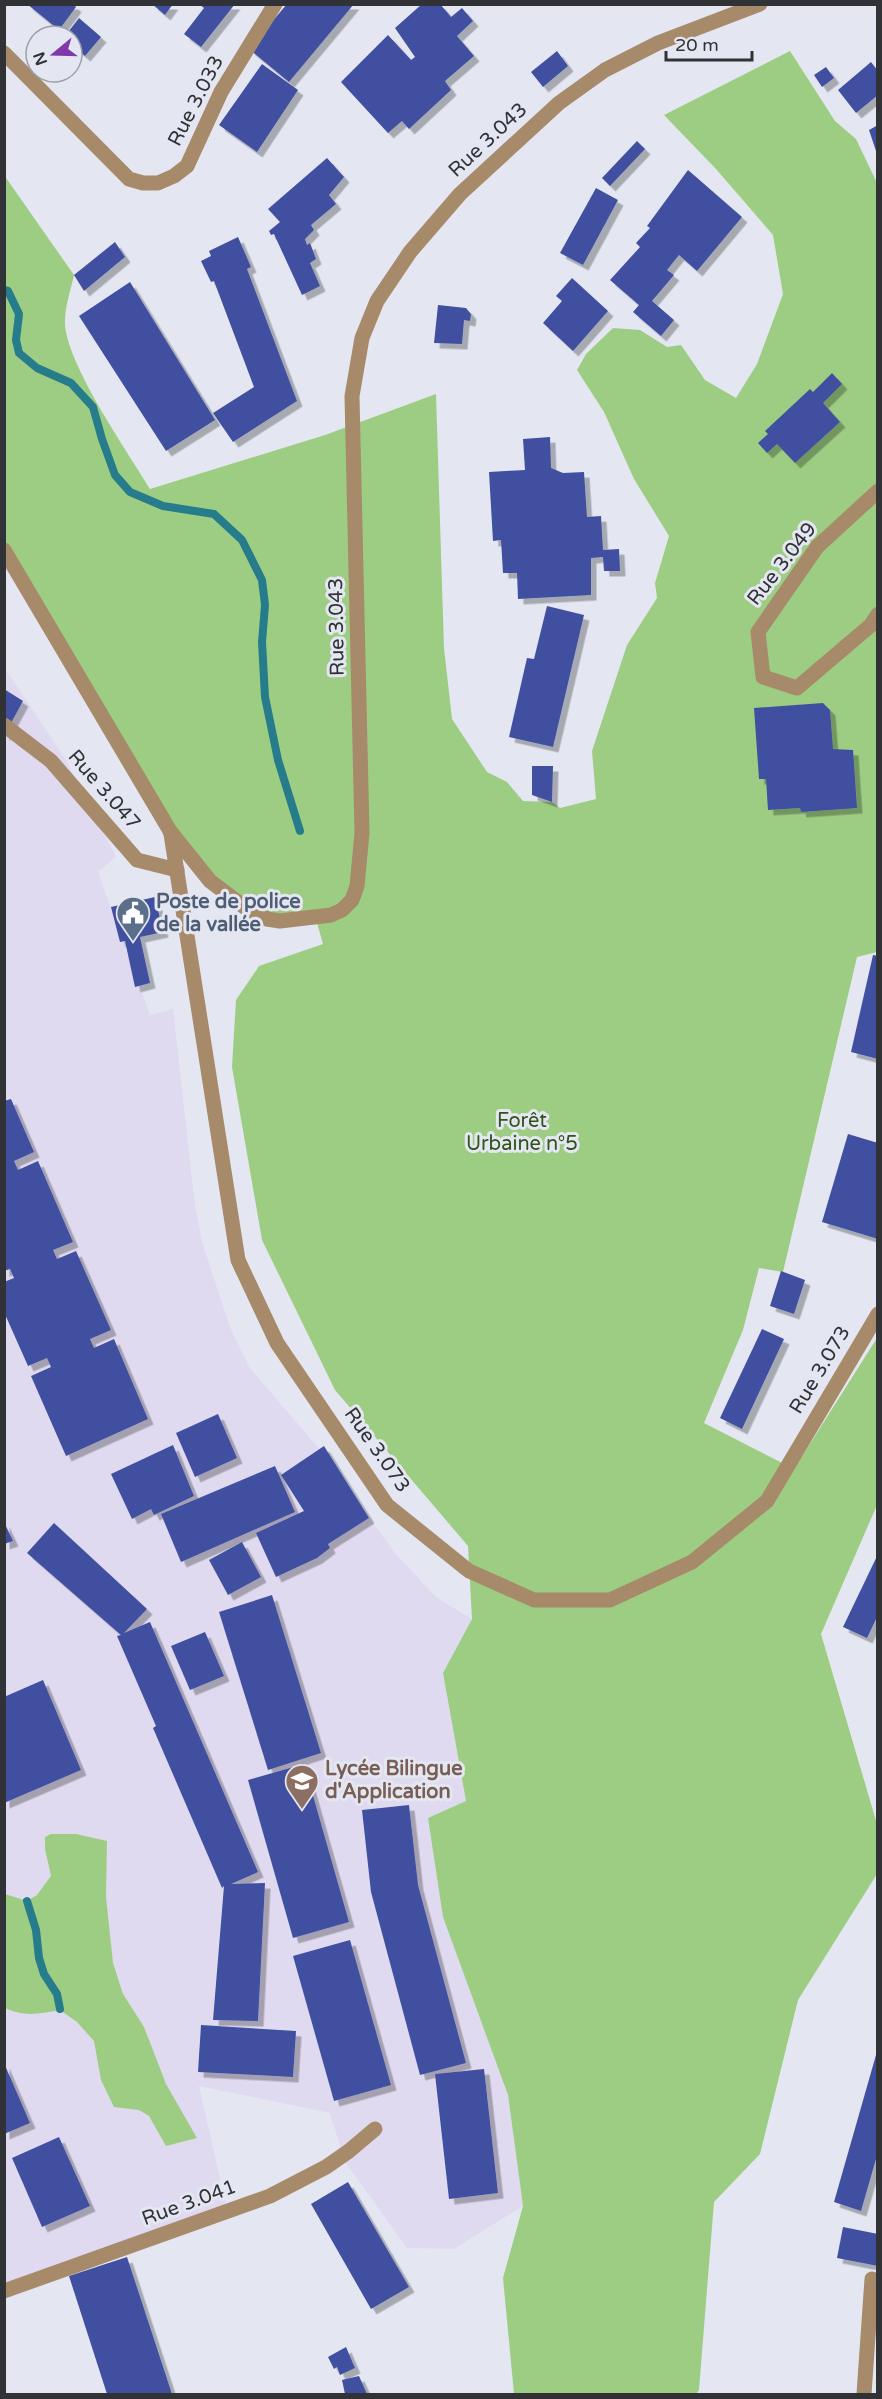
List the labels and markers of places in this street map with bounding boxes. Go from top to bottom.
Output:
place label: Poste de police de la vallée [156,890,301,937]
public building icon: Poste de police de la vallée [115,895,151,942]
place label: Lycée Bilingue d'Application [325,1757,462,1804]
school or university icon: Lycée Bilingue d'Application [284,1763,320,1810]

